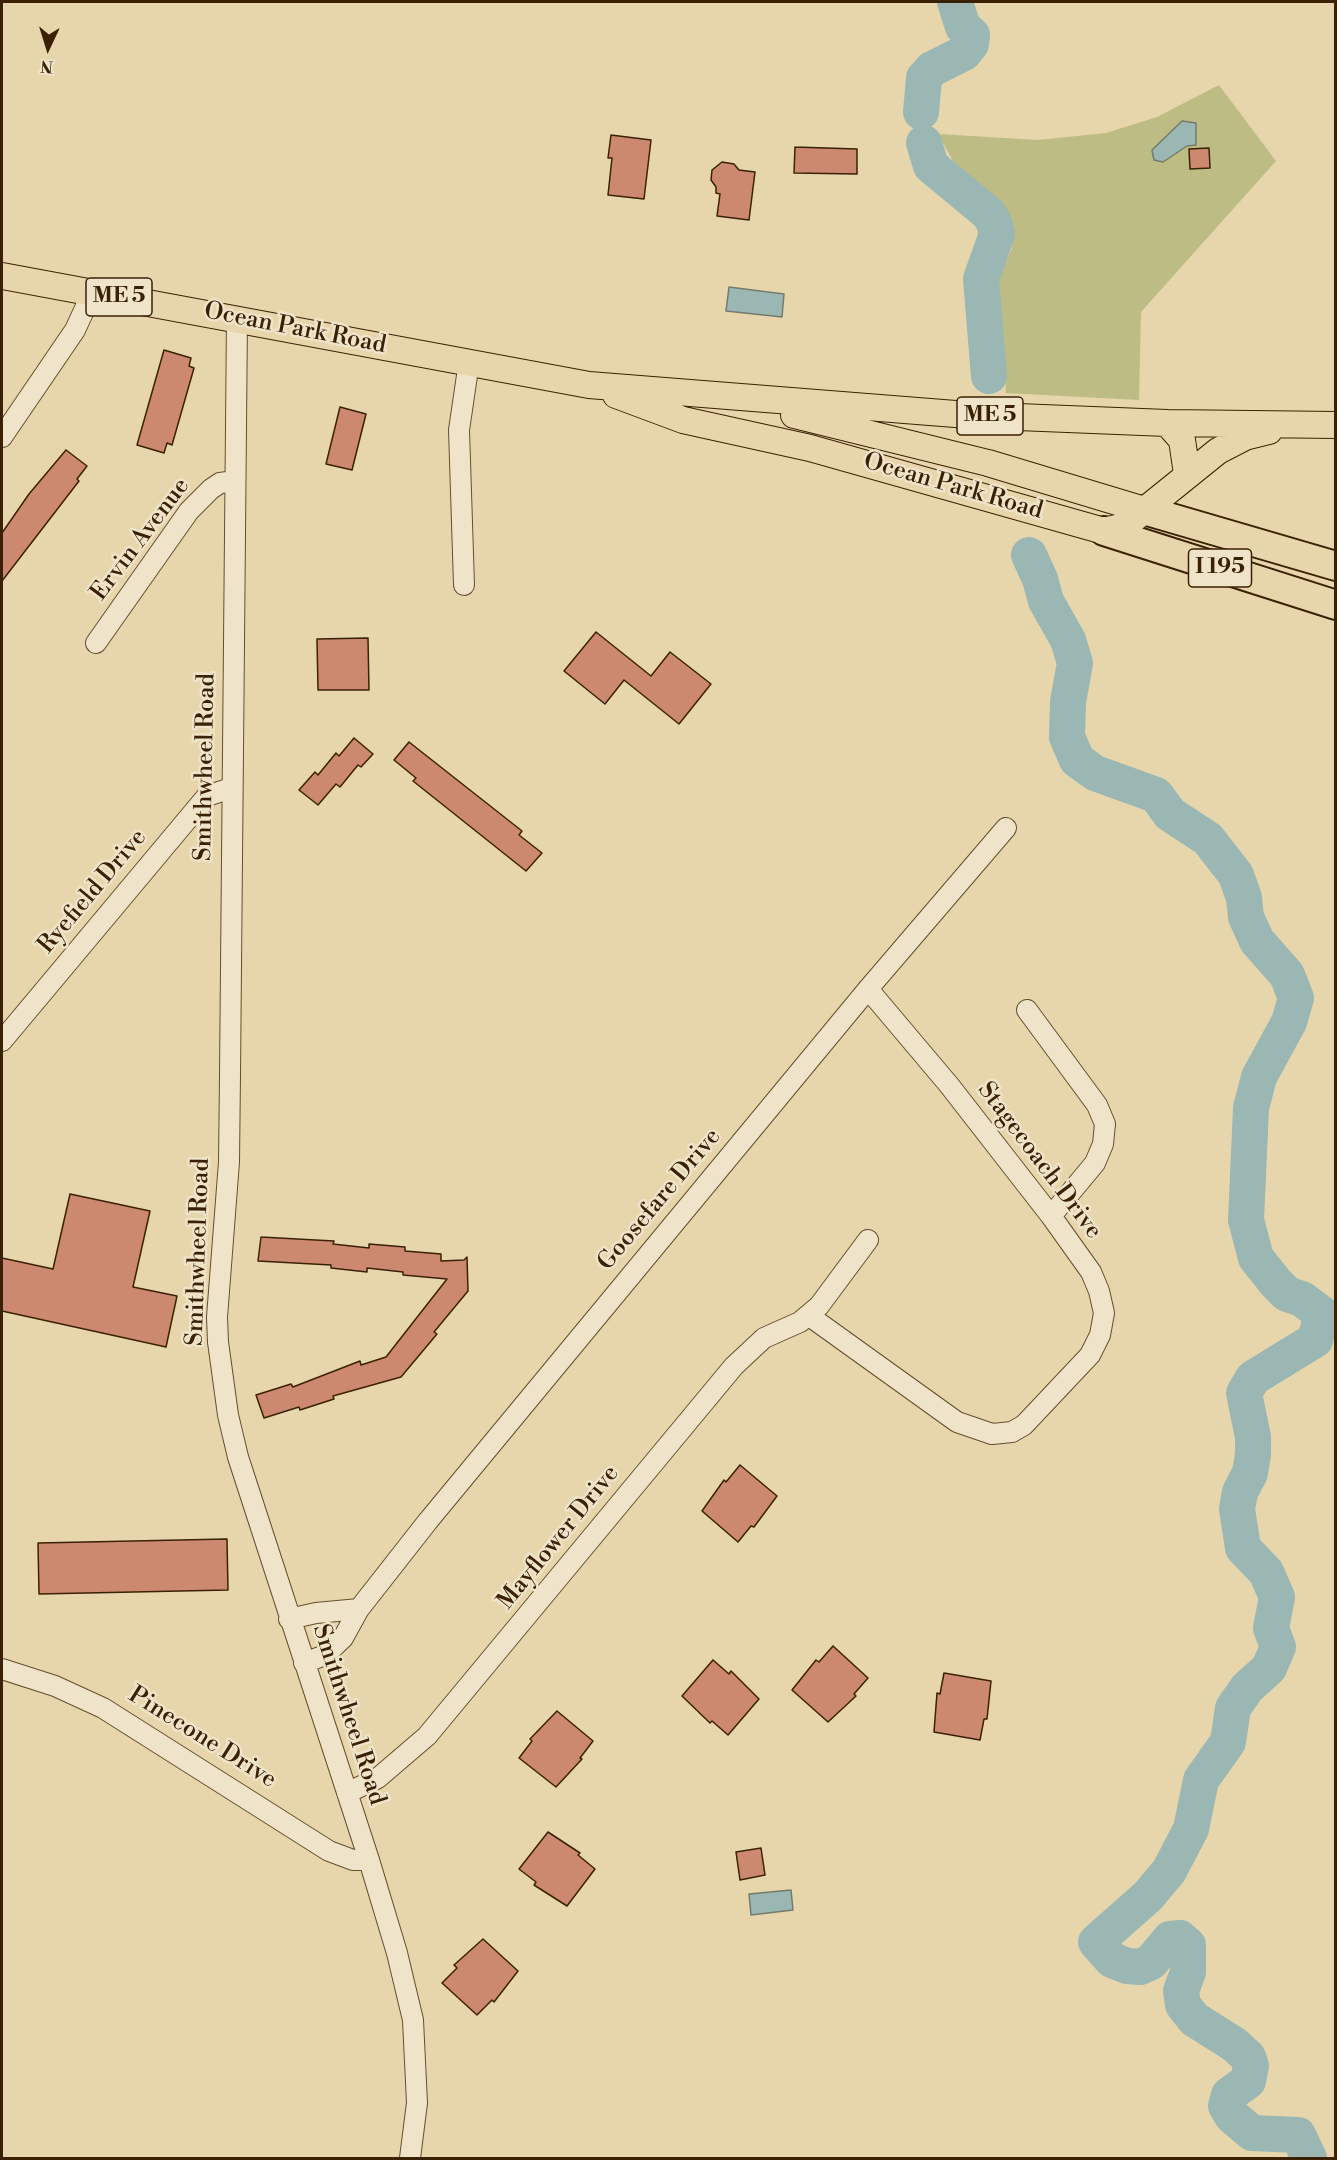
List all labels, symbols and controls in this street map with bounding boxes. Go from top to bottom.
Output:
north arrow [18,18,78,78]
text: N [40,56,54,76]
road number: ME 5 [86,278,152,316]
street label: Ocean Park Road [201,297,389,361]
road number: ME 5 [957,397,1023,435]
street label: Ocean Park Road [860,448,1046,526]
street label: Ervin Avenue [86,473,196,607]
road number: I 195 [1188,549,1252,587]
street label: Smithwheel Road [190,673,222,861]
street label: Ryefield Drive [33,824,153,960]
street label: Stagecoach Drive [971,1077,1107,1245]
street label: Goosefare Drive [592,1123,728,1277]
street label: Smithwheel Road [181,1157,217,1347]
street label: Mayflower Drive [492,1460,626,1616]
street label: Smithwheel Road [305,1621,391,1809]
street label: Pinecone Drive [123,1681,281,1795]

